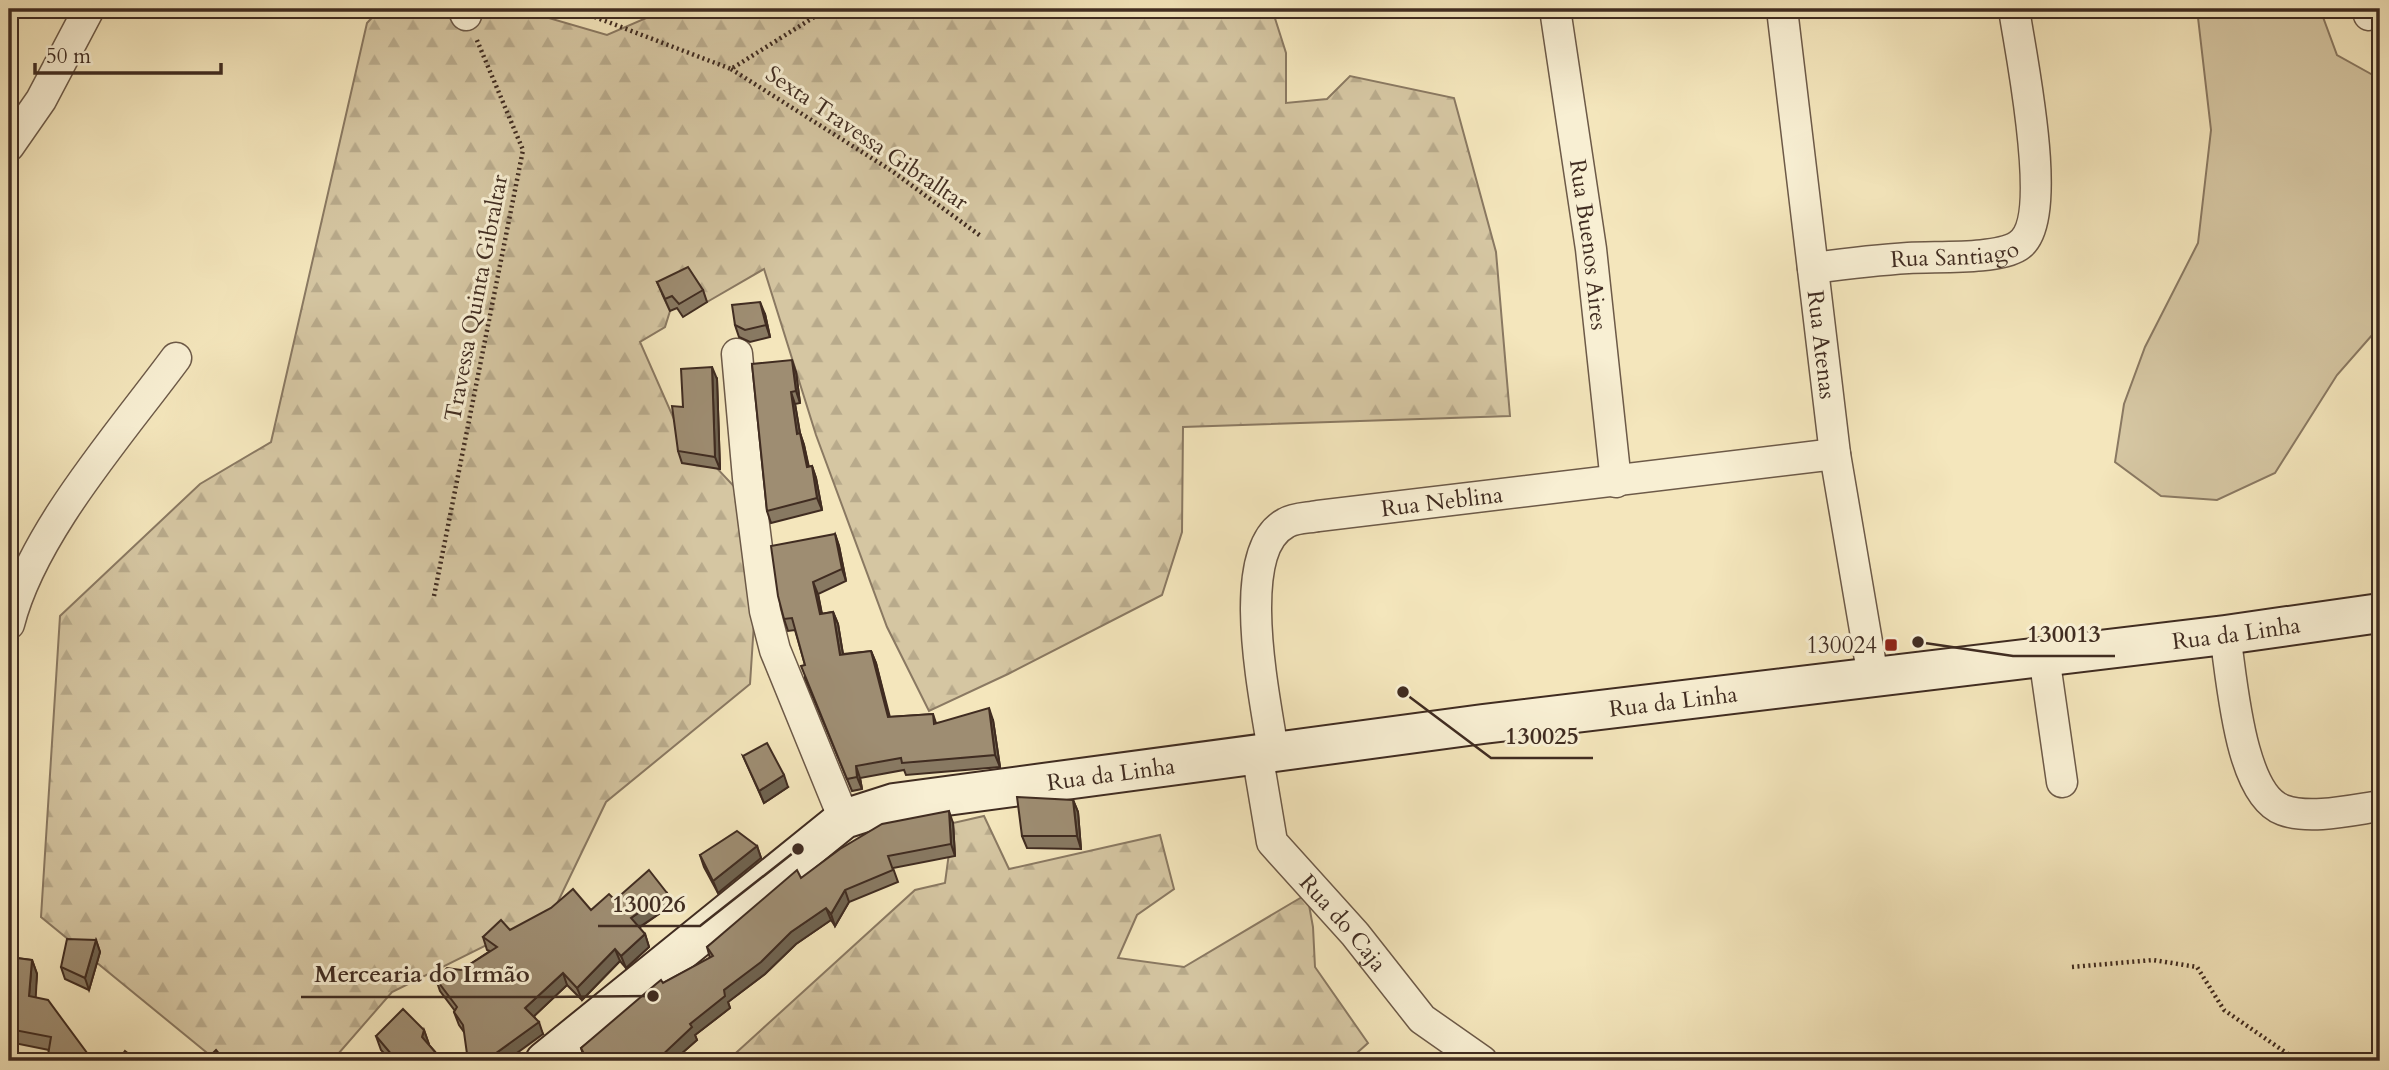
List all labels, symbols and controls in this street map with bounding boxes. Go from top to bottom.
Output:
scale bar [35,32,220,76]
text: 50 m [46,42,91,71]
street label: Sexta Travessa Gibralltar [760,59,975,218]
street label: Rua Buenos Aires [1562,157,1615,332]
street label: Travessa Quinta Gibraltar [437,171,515,424]
street label: Rua Santiago [1889,232,2023,275]
street label: Rua Atenas [1800,288,1844,401]
street label: Rua Neblina [1379,478,1504,524]
street label: Rua da Linha [2170,609,2302,657]
callout: 130013 [2013,611,2115,656]
text: 130013 [2027,618,2101,651]
place label: 130024 [1806,630,1877,661]
marker: 130024 [1883,637,1899,653]
street label: Rua da Linha [1607,678,1739,724]
callout: 130025 [1491,713,1593,758]
text: 130025 [1505,720,1579,753]
street label: Rua da Linha [1045,750,1177,798]
street label: Rua do Caja [1293,867,1394,978]
callout: 130026 [598,881,700,926]
text: 130026 [612,888,686,921]
callout: Mercearia do Irmão [301,952,544,997]
text: Mercearia do Irmão [314,958,530,991]

